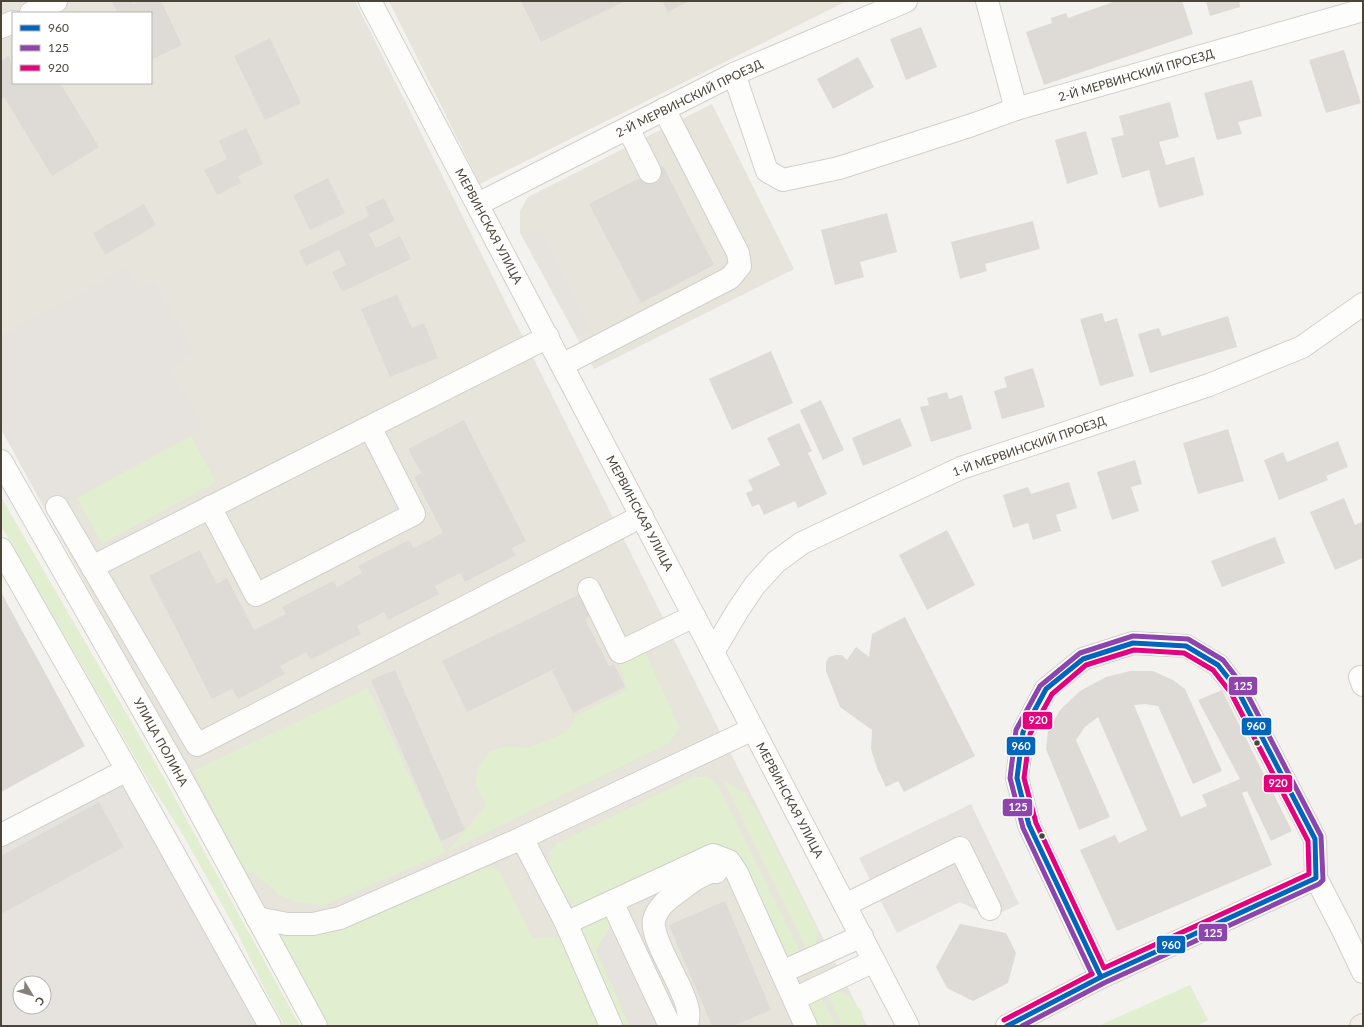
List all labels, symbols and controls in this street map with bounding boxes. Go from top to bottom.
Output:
legend [12,12,152,84]
text: 960 [48,20,69,35]
text: 125 [48,40,69,55]
street label: 2-Й МЕРВИНСКИЙ ПРОЕЗД [1056,45,1216,104]
street label: 2-Й МЕРВИНСКИЙ ПРОЕЗД [613,56,765,140]
text: 920 [48,60,69,75]
street label: МЕРВИНСКАЯ УЛИЦА [452,166,526,287]
street label: 1-Й МЕРВИНСКИЙ ПРОЕЗД [950,412,1108,479]
street label: МЕРВИНСКАЯ УЛИЦА [603,453,677,574]
line badge: 125 [1228,676,1258,696]
text: 125 [1233,679,1253,692]
street label: УЛИЦА ПОЛИНА [131,695,192,790]
line badge: 920 [1022,711,1053,730]
text: 920 [1028,713,1048,726]
line badge: 960 [1241,717,1272,736]
text: 960 [1246,719,1266,732]
line badge: 960 [1006,736,1036,756]
unlabelled marker [1252,738,1262,748]
text: 960 [1011,739,1031,752]
street label: МЕРВИНСКАЯ УЛИЦА [753,740,827,861]
line badge: 920 [1263,774,1293,793]
text: 920 [1268,776,1288,789]
line badge: 125 [1002,798,1033,817]
text: 125 [1008,800,1028,813]
unlabelled marker [1037,831,1047,841]
line badge: 125 [1198,923,1228,942]
text: 125 [1203,926,1223,939]
line badge: 960 [1156,935,1186,954]
text: 960 [1161,938,1181,951]
north arrow [12,975,52,1015]
text: С [32,995,48,1009]

